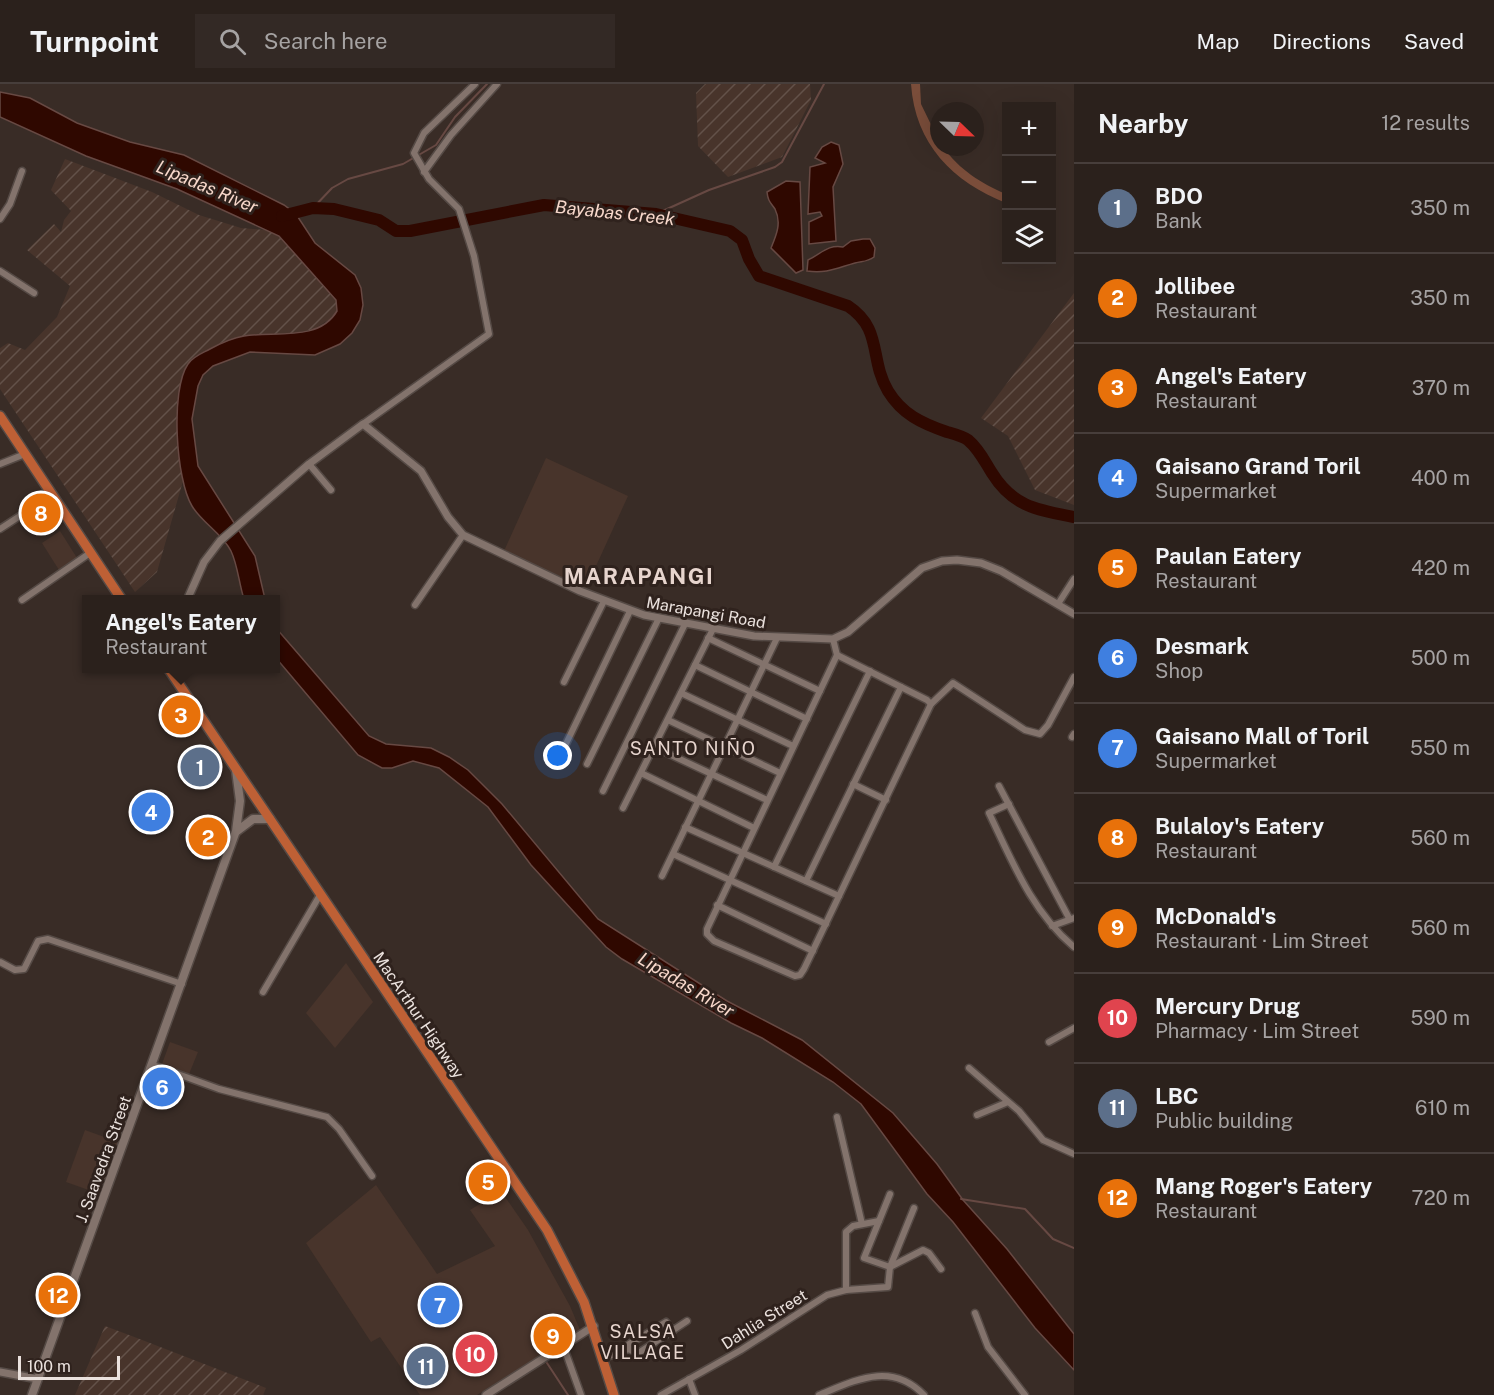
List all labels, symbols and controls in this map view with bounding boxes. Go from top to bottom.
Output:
search box [195,14,615,68]
text: Turnpoint [30,25,159,58]
icon: search [216,25,249,58]
text: Search here [264,28,387,54]
text: Map [1197,29,1239,54]
text: Directions [1272,29,1371,54]
text: Saved [1404,29,1464,54]
north arrow [930,102,984,156]
map controls [1002,102,1056,264]
button: + [1002,102,1056,156]
text: Nearby [1098,108,1188,139]
text: 12 results [1381,111,1470,135]
water label: Lipadas River [153,156,261,217]
button: − [1002,156,1056,210]
text: BDO [1155,183,1203,209]
water label: Bayabas Creek [554,196,676,229]
text: 1 [1113,196,1122,220]
text: 350 m [1410,196,1470,220]
text: Bank [1155,209,1202,233]
button: layers [1002,210,1056,264]
text: Jollibee [1155,273,1235,299]
text: 2 [1111,286,1124,310]
text: 350 m [1410,286,1470,310]
text: Restaurant [1155,299,1257,323]
text: Angel's Eatery [1155,363,1307,389]
text: 3 [1111,376,1124,400]
text: 370 m [1412,376,1470,400]
text: Restaurant [1155,389,1257,413]
text: Gaisano Grand Toril [1155,453,1361,479]
text: 4 [1111,466,1124,490]
text: 400 m [1411,466,1470,490]
text: Supermarket [1155,479,1277,503]
pin: 8 [22,490,60,536]
text: Paulan Eatery [1155,543,1301,569]
text: 5 [1111,556,1124,580]
text: 420 m [1411,556,1470,580]
district label: MARAPANGI [564,563,714,589]
text: Restaurant [1155,569,1257,593]
street label: Marapangi Road [645,593,767,632]
popup [82,595,280,673]
text: Angel's Eatery [105,609,257,635]
text: Desmark [1155,633,1249,659]
text: Restaurant [105,635,207,659]
text: 6 [1111,646,1124,670]
text: 500 m [1411,646,1470,670]
text: Shop [1155,659,1203,683]
pin: 3 [162,692,201,738]
text: Gaisano Mall of Toril [1155,723,1369,749]
text: 7 [1111,736,1124,760]
text: 550 m [1410,736,1470,760]
district label: SANTO NIÑO [630,737,756,759]
your location [543,741,572,770]
pin: 1 [180,744,220,790]
text: Supermarket [1155,749,1277,773]
pin: 4 [132,790,170,834]
text: Bulaloy's Eatery [1155,813,1324,839]
pin: 2 [188,814,228,860]
text: 8 [1111,826,1124,850]
text: 560 m [1410,826,1470,850]
text: Restaurant [1155,839,1257,863]
text: McDonald's [1155,903,1276,929]
text: 9 [1111,916,1124,940]
text: 560 m [1410,916,1470,940]
text: Restaurant · Lim Street [1155,929,1369,953]
street label: MacArthur Highway [369,948,468,1083]
water label: Lipadas River [634,948,738,1022]
text: Mercury Drug [1155,993,1300,1019]
text: 10 [1107,1006,1128,1030]
text: 590 m [1410,1006,1470,1030]
text: Pharmacy · Lim Street [1155,1019,1359,1043]
pin: 6 [142,1064,182,1110]
text: LBC [1155,1083,1199,1109]
street label: J. Saavedra Street [72,1093,135,1225]
text: 11 [1109,1096,1126,1120]
text: 610 m [1415,1096,1470,1120]
text: Public building [1155,1109,1293,1133]
pin: 5 [468,1160,508,1204]
text: Mang Roger's Eatery [1155,1173,1372,1199]
text: 12 [1107,1186,1128,1210]
text: 720 m [1412,1186,1470,1210]
text: Restaurant [1155,1199,1257,1223]
pin: 12 [38,1272,78,1318]
pin: 7 [420,1282,460,1328]
street label: Dahlia Street [718,1286,811,1353]
pin: 9 [534,1314,572,1358]
district label: SALSA VILLAGE [600,1321,686,1363]
pin: 10 [456,1332,494,1376]
pin: 11 [406,1344,446,1388]
scale bar [18,1353,120,1380]
text: 100 m [27,1357,71,1376]

